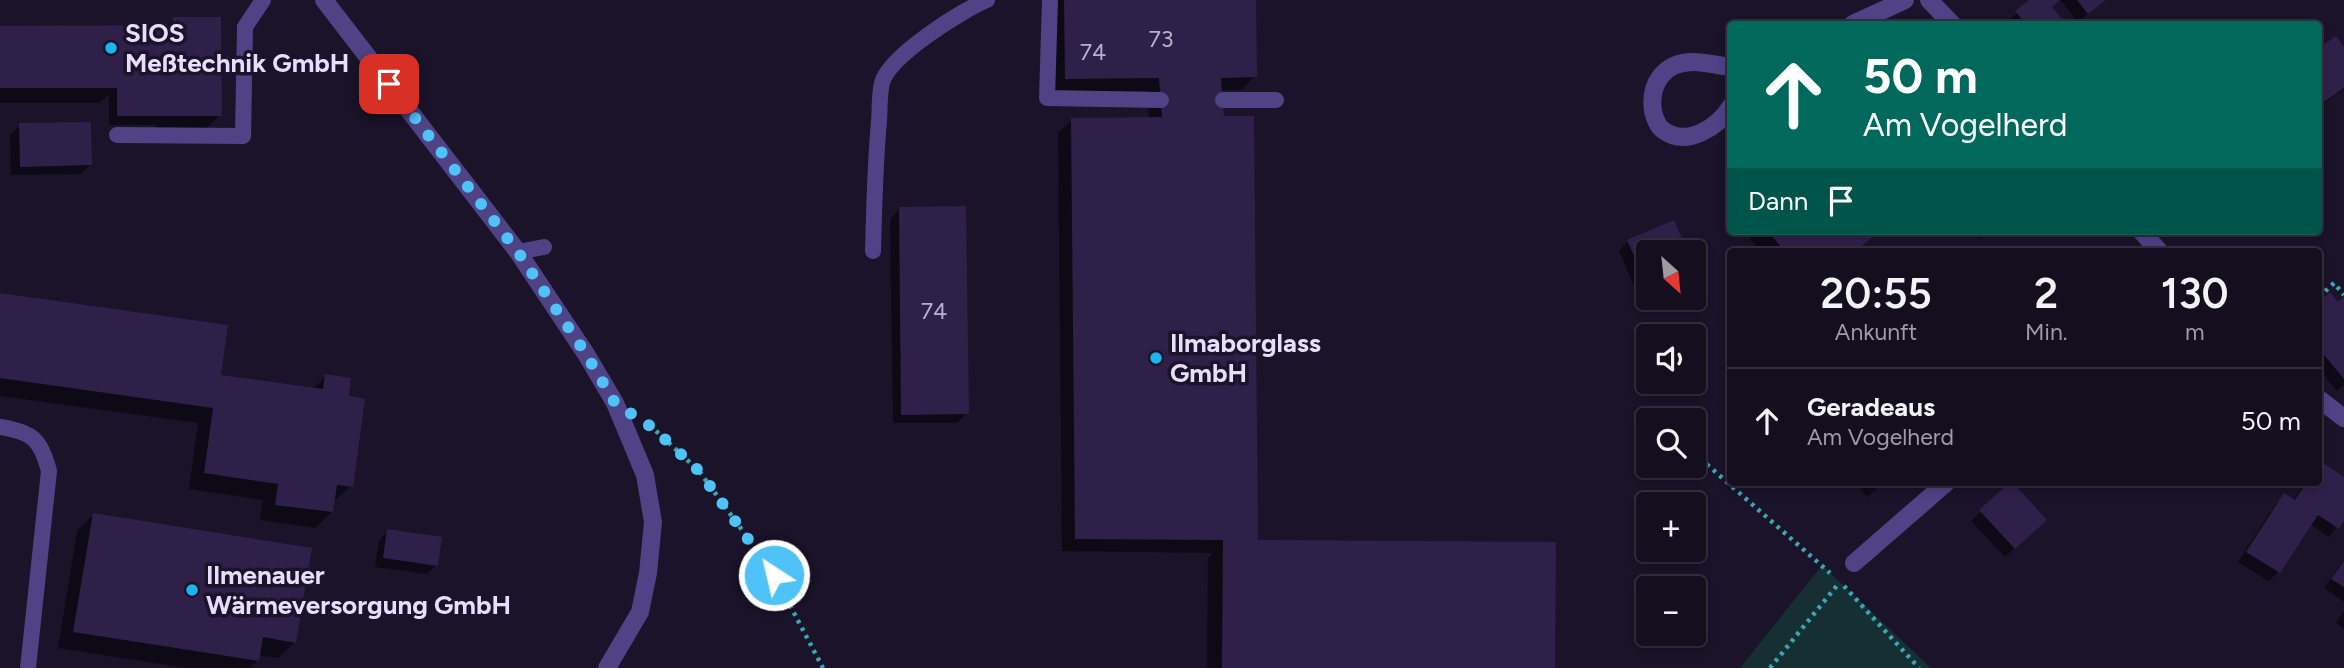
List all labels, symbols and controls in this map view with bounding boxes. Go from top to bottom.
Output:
place label: SIOS Meßtechnik GmbH [125,17,349,79]
house number: 73 [1149,25,1173,53]
house number: 74 [1080,38,1106,66]
marker: SIOS Meßtechnik GmbH [103,40,119,56]
text: 50 m [1863,46,1978,105]
icon: ahead [1748,49,1839,140]
pin [359,54,419,114]
icon: arrive [370,65,408,103]
text: Am Vogelherd [1863,106,2067,144]
icon: arrive [1822,182,1860,220]
text: Dann [1748,185,1808,217]
north arrow [1636,240,1706,310]
map controls [1636,240,1706,646]
text: 20:55 [1820,268,1932,319]
text: 2 [2034,268,2058,319]
text: 130 [2161,268,2229,319]
house number: 74 [921,297,947,325]
text: Ankunft [1835,318,1917,346]
text: Min. [2025,318,2068,346]
text: m [2185,318,2205,346]
button: sound [1636,324,1706,394]
place label: Ilmaborglass GmbH [1170,327,1321,389]
marker: Ilmaborglass GmbH [1148,350,1164,366]
text: Geradeaus [1807,391,1935,423]
icon: ahead [1748,402,1786,440]
text: 50 m [2241,405,2301,437]
button: search [1636,408,1706,478]
text: Am Vogelherd [1807,423,1954,451]
button: + [1636,492,1706,562]
position arrow [737,538,811,612]
place label: Ilmenauer Wärmeversorgung GmbH [206,559,511,621]
button: − [1636,576,1706,646]
marker: Ilmenauer Wärmeversorgung GmbH [184,582,200,598]

